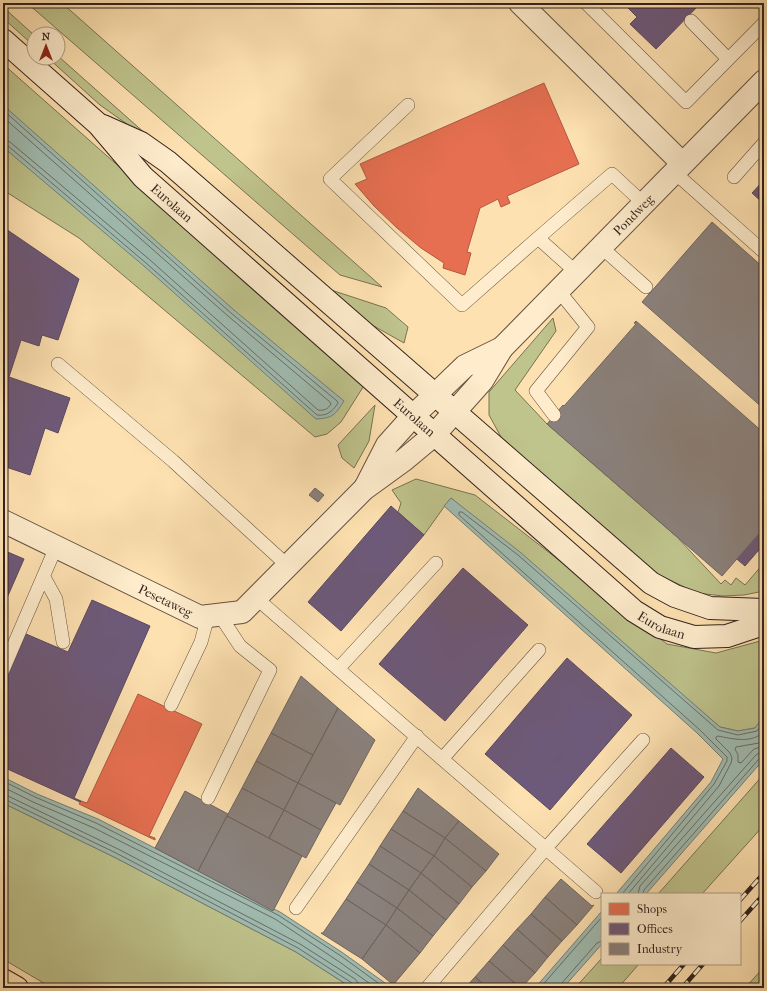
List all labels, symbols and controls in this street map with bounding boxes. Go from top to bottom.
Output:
north arrow [26,26,66,66]
text: N [42,30,51,43]
street label: Eurolaan [148,181,196,226]
street label: Pondweg [610,191,657,238]
street label: Eurolaan [391,395,439,440]
street label: Pesetaweg [136,581,196,621]
street label: Eurolaan [635,608,687,642]
legend [601,893,741,965]
text: Shops [637,902,667,916]
text: Offices [637,922,673,936]
text: Industry [637,942,683,956]

